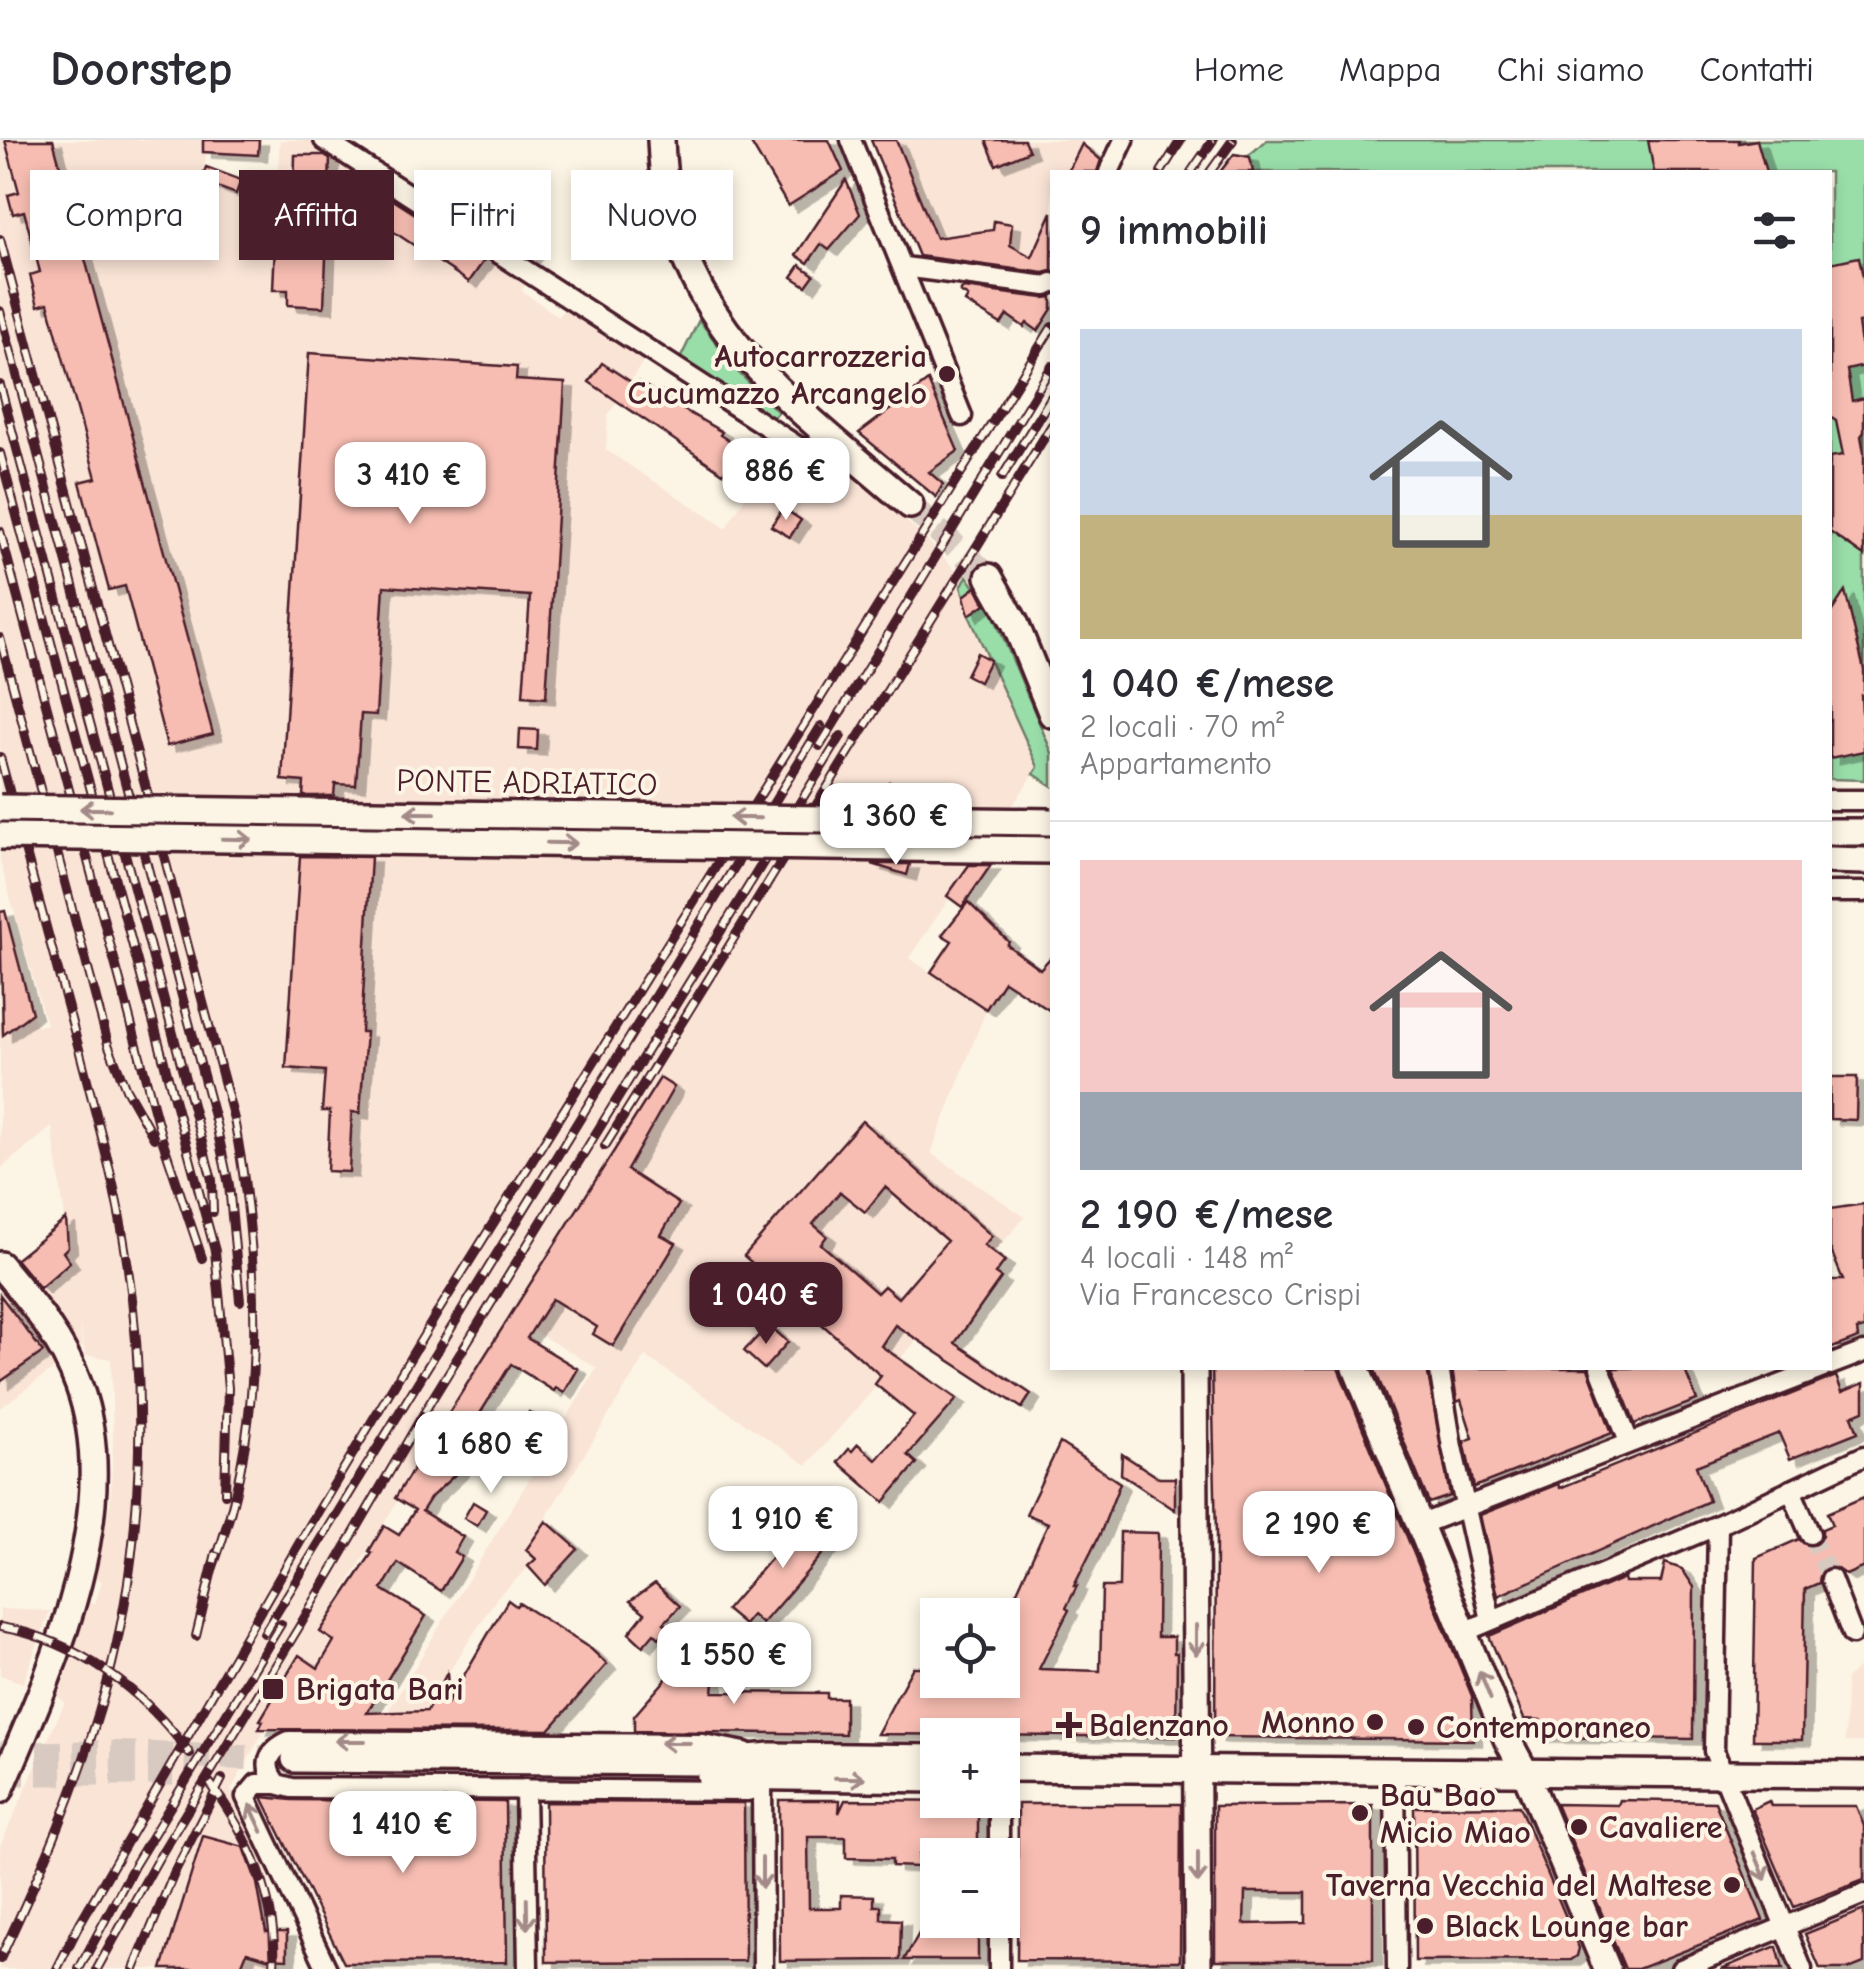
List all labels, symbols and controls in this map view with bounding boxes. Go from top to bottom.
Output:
text: Doorstep [50,42,232,97]
text: Home [1194,49,1284,90]
text: Mappa [1339,49,1442,90]
text: Chi siamo [1497,49,1645,90]
text: Contatti [1700,49,1814,90]
chip: Compra [30,170,219,260]
chip: Affitta [239,170,394,260]
chip: Filtri [414,170,551,260]
chip: Nuovo [571,170,733,260]
icon: filters [1747,203,1802,258]
text: 9 immobili [1080,206,1268,255]
place label: Autocarrozzeria Cucumazzo Arcangelo [627,338,927,412]
marker: Autocarrozzeria Cucumazzo Arcangelo [936,363,958,385]
icon: home [1351,394,1531,574]
pin: 886 € [716,438,856,523]
pin: 3 410 € [318,442,502,527]
text: 886 € [745,452,827,489]
text: 3 410 € [357,456,463,493]
text: 1 040 €/mese [1080,659,1334,708]
text: 2 locali · 70 m² [1080,708,1284,745]
text: Appartamento [1080,745,1272,782]
street label: PONTE ADRIATICO [396,762,658,803]
pin: 1 360 € [804,783,988,868]
text: 1 360 € [842,797,950,834]
one-way arrow [80,800,112,819]
one-way arrow [405,804,438,822]
one-way arrow [730,808,762,827]
one-way arrow [220,830,253,848]
one-way arrow [546,834,578,853]
icon: home [1351,925,1531,1105]
text: 2 190 €/mese [1080,1190,1333,1239]
text: 4 locali · 148 m² [1080,1239,1293,1276]
pin: 1 040 € [674,1262,858,1347]
text: 1 040 € [711,1276,821,1313]
text: Via Francesco Crispi [1080,1276,1361,1313]
pin: 1 680 € [399,1411,583,1496]
text: 1 680 € [437,1425,545,1462]
pin: 1 910 € [691,1486,875,1571]
pin: 2 190 € [1227,1491,1411,1576]
text: 1 910 € [730,1500,836,1537]
text: 2 190 € [1265,1505,1373,1542]
map controls [920,1598,1020,1938]
button: locate [920,1598,1020,1698]
pin: 1 550 € [642,1622,826,1707]
one-way arrow [1186,1622,1206,1655]
text: 1 550 € [679,1636,789,1673]
one-way arrow [1475,1670,1493,1701]
place label: Brigata Bari [296,1671,464,1708]
marker: Brigata Bari [260,1676,286,1702]
place label: Monno [1261,1704,1355,1741]
place label: Balenzano [1089,1707,1229,1744]
place label: Contemporaneo [1436,1709,1651,1746]
marker: Monno [1364,1711,1386,1733]
marker: Balenzano [1058,1714,1080,1736]
marker: Contemporaneo [1405,1716,1427,1738]
button: + [920,1718,1020,1818]
one-way arrow [334,1732,366,1750]
one-way arrow [659,1734,691,1753]
one-way arrow [832,1768,865,1788]
place label: Bau Bao Micio Miao [1380,1777,1531,1851]
pin: 1 410 € [311,1791,495,1876]
marker: Bau Bao Micio Miao [1349,1802,1371,1824]
one-way arrow [245,1803,264,1833]
text: 1 410 € [351,1805,455,1842]
place label: Cavaliere [1599,1809,1723,1846]
marker: Cavaliere [1568,1816,1590,1838]
button: − [920,1838,1020,1938]
one-way arrow [1752,1850,1770,1880]
one-way arrow [1188,1852,1208,1884]
one-way arrow [753,1856,772,1888]
place label: Taverna Vecchia del Maltese [1326,1867,1712,1904]
marker: Taverna Vecchia del Maltese [1721,1874,1743,1896]
one-way arrow [517,1898,536,1930]
place label: Black Lounge bar [1445,1908,1688,1945]
marker: Black Lounge bar [1414,1915,1436,1937]

